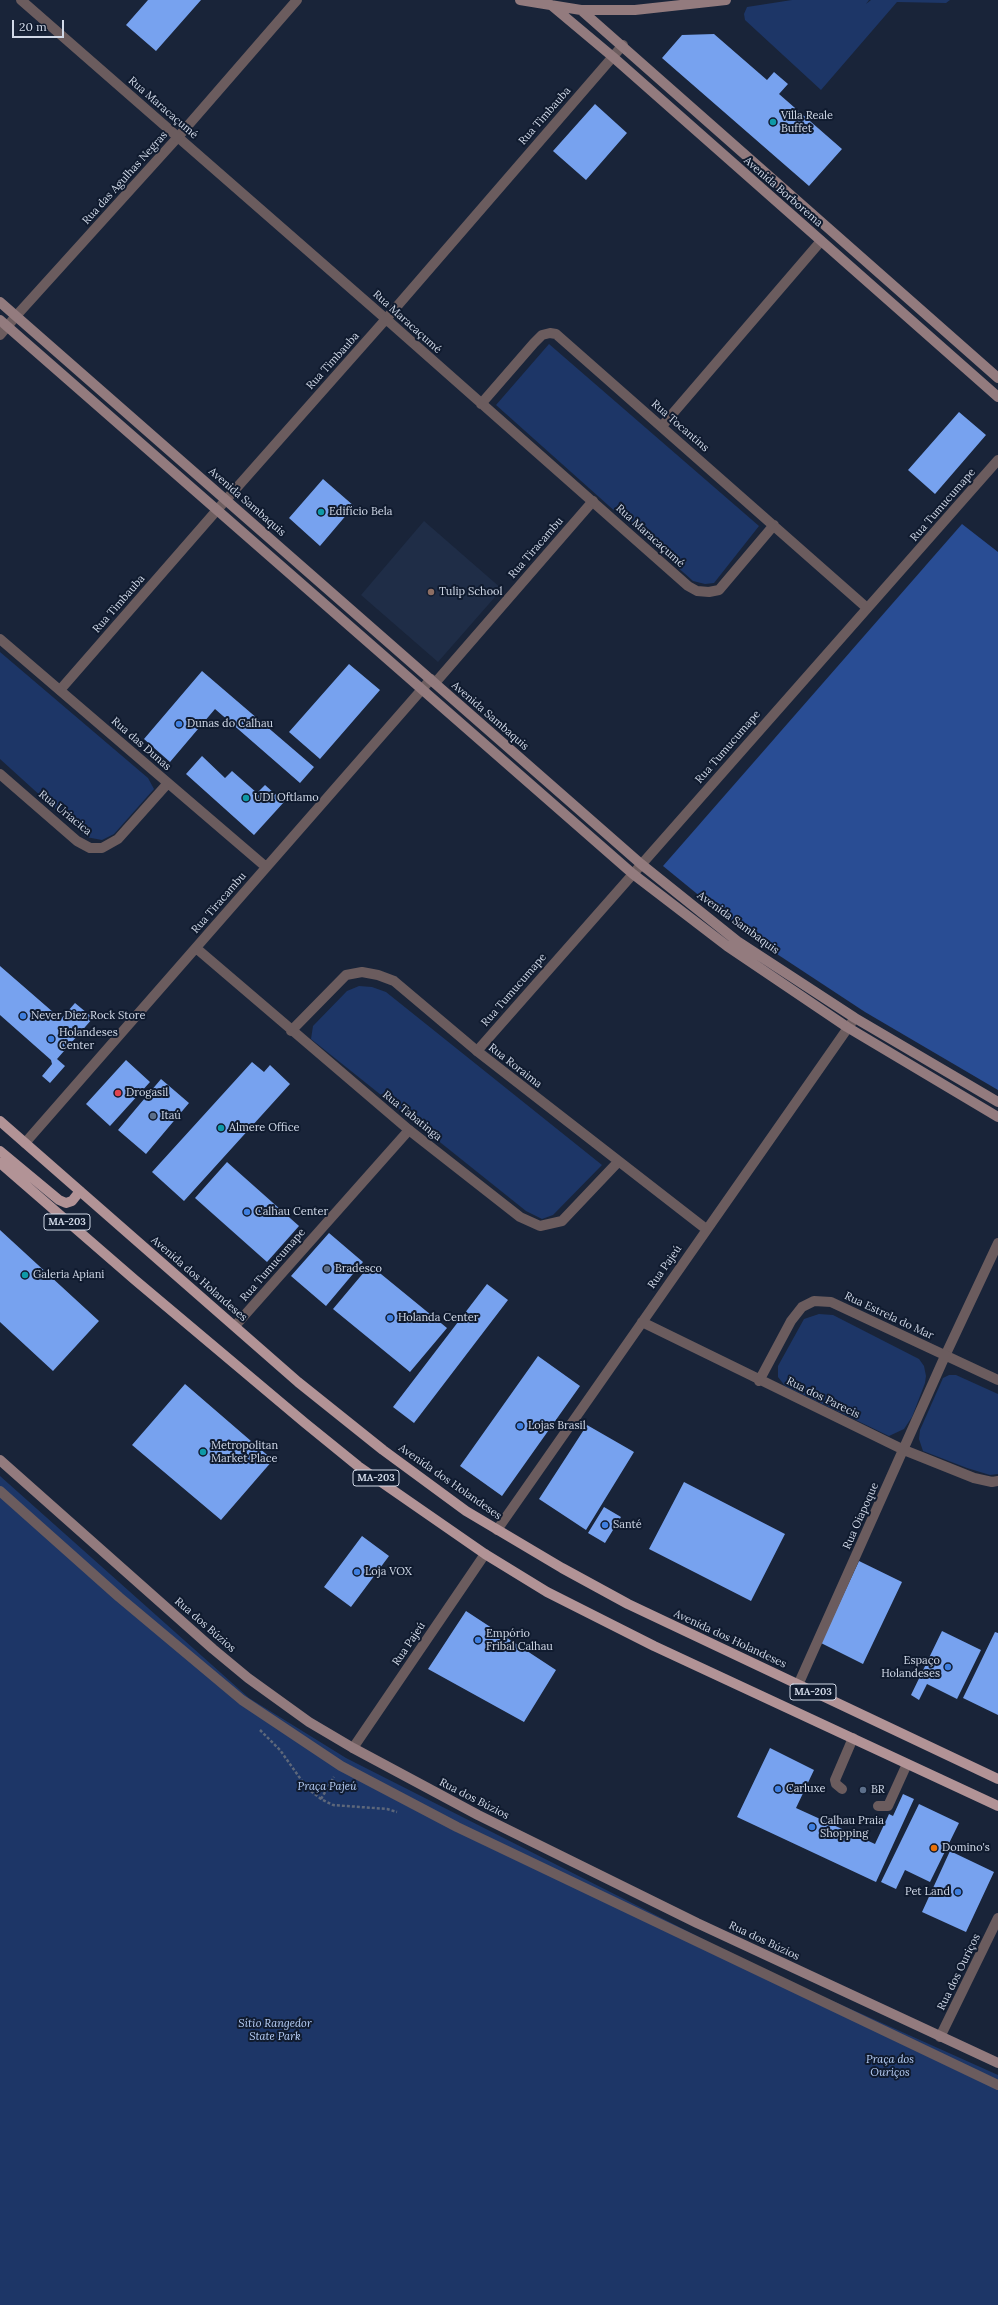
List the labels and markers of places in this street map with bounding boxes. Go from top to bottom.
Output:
place label: Villa Reale Buffet [781,109,833,135]
marker: Villa Reale Buffet [768,117,778,127]
place label: Edifício Bela [329,505,392,519]
marker: Edifício Bela [316,507,326,517]
place label: Tulip School [439,585,503,599]
marker: Tulip School [426,587,436,597]
place label: Dunas do Calhau [187,717,273,731]
marker: Dunas do Calhau [174,719,184,729]
place label: UDI Oftlamo [254,791,319,805]
marker: UDI Oftlamo [241,793,251,803]
place label: Never Diez Rock Store [31,1009,146,1023]
marker: Never Diez Rock Store [18,1011,28,1021]
place label: Holandeses Center [59,1026,118,1052]
marker: Holandeses Center [46,1034,56,1044]
place label: Drogasil [126,1086,168,1100]
marker: Drogasil [113,1088,123,1098]
place label: Itaú [161,1109,181,1123]
marker: Itaú [148,1111,158,1121]
place label: Almere Office [229,1121,299,1135]
marker: Almere Office [216,1123,226,1133]
place label: Calhau Center [255,1205,328,1219]
marker: Calhau Center [242,1207,252,1217]
place label: Bradesco [335,1262,382,1276]
marker: Bradesco [322,1264,332,1274]
place label: Galeria Apiani [33,1268,104,1282]
marker: Galeria Apiani [20,1270,30,1280]
place label: Holanda Center [398,1311,478,1325]
marker: Holanda Center [385,1313,395,1323]
place label: Lojas Brasil [528,1419,586,1433]
marker: Lojas Brasil [515,1421,525,1431]
place label: Metropolitan Market Place [211,1439,278,1465]
marker: Metropolitan Market Place [198,1447,208,1457]
place label: Santé [613,1518,642,1532]
marker: Santé [600,1520,610,1530]
place label: Loja VOX [365,1565,412,1579]
marker: Loja VOX [352,1567,362,1577]
place label: Empório Fribal Calhau [486,1627,553,1653]
marker: Empório Fribal Calhau [473,1635,483,1645]
place label: Espaço Holandeses [881,1654,940,1680]
marker: Espaço Holandeses [943,1662,953,1672]
place label: Carluxe [786,1782,825,1796]
place label: BR [871,1783,885,1797]
marker: Carluxe [773,1784,783,1794]
marker: BR [858,1785,868,1795]
place label: Calhau Praia Shopping [820,1814,884,1840]
marker: Calhau Praia Shopping [807,1822,817,1832]
place label: Domino's [942,1841,990,1855]
marker: Domino's [929,1843,939,1853]
place label: Pet Land [905,1885,950,1899]
marker: Pet Land [953,1887,963,1897]

